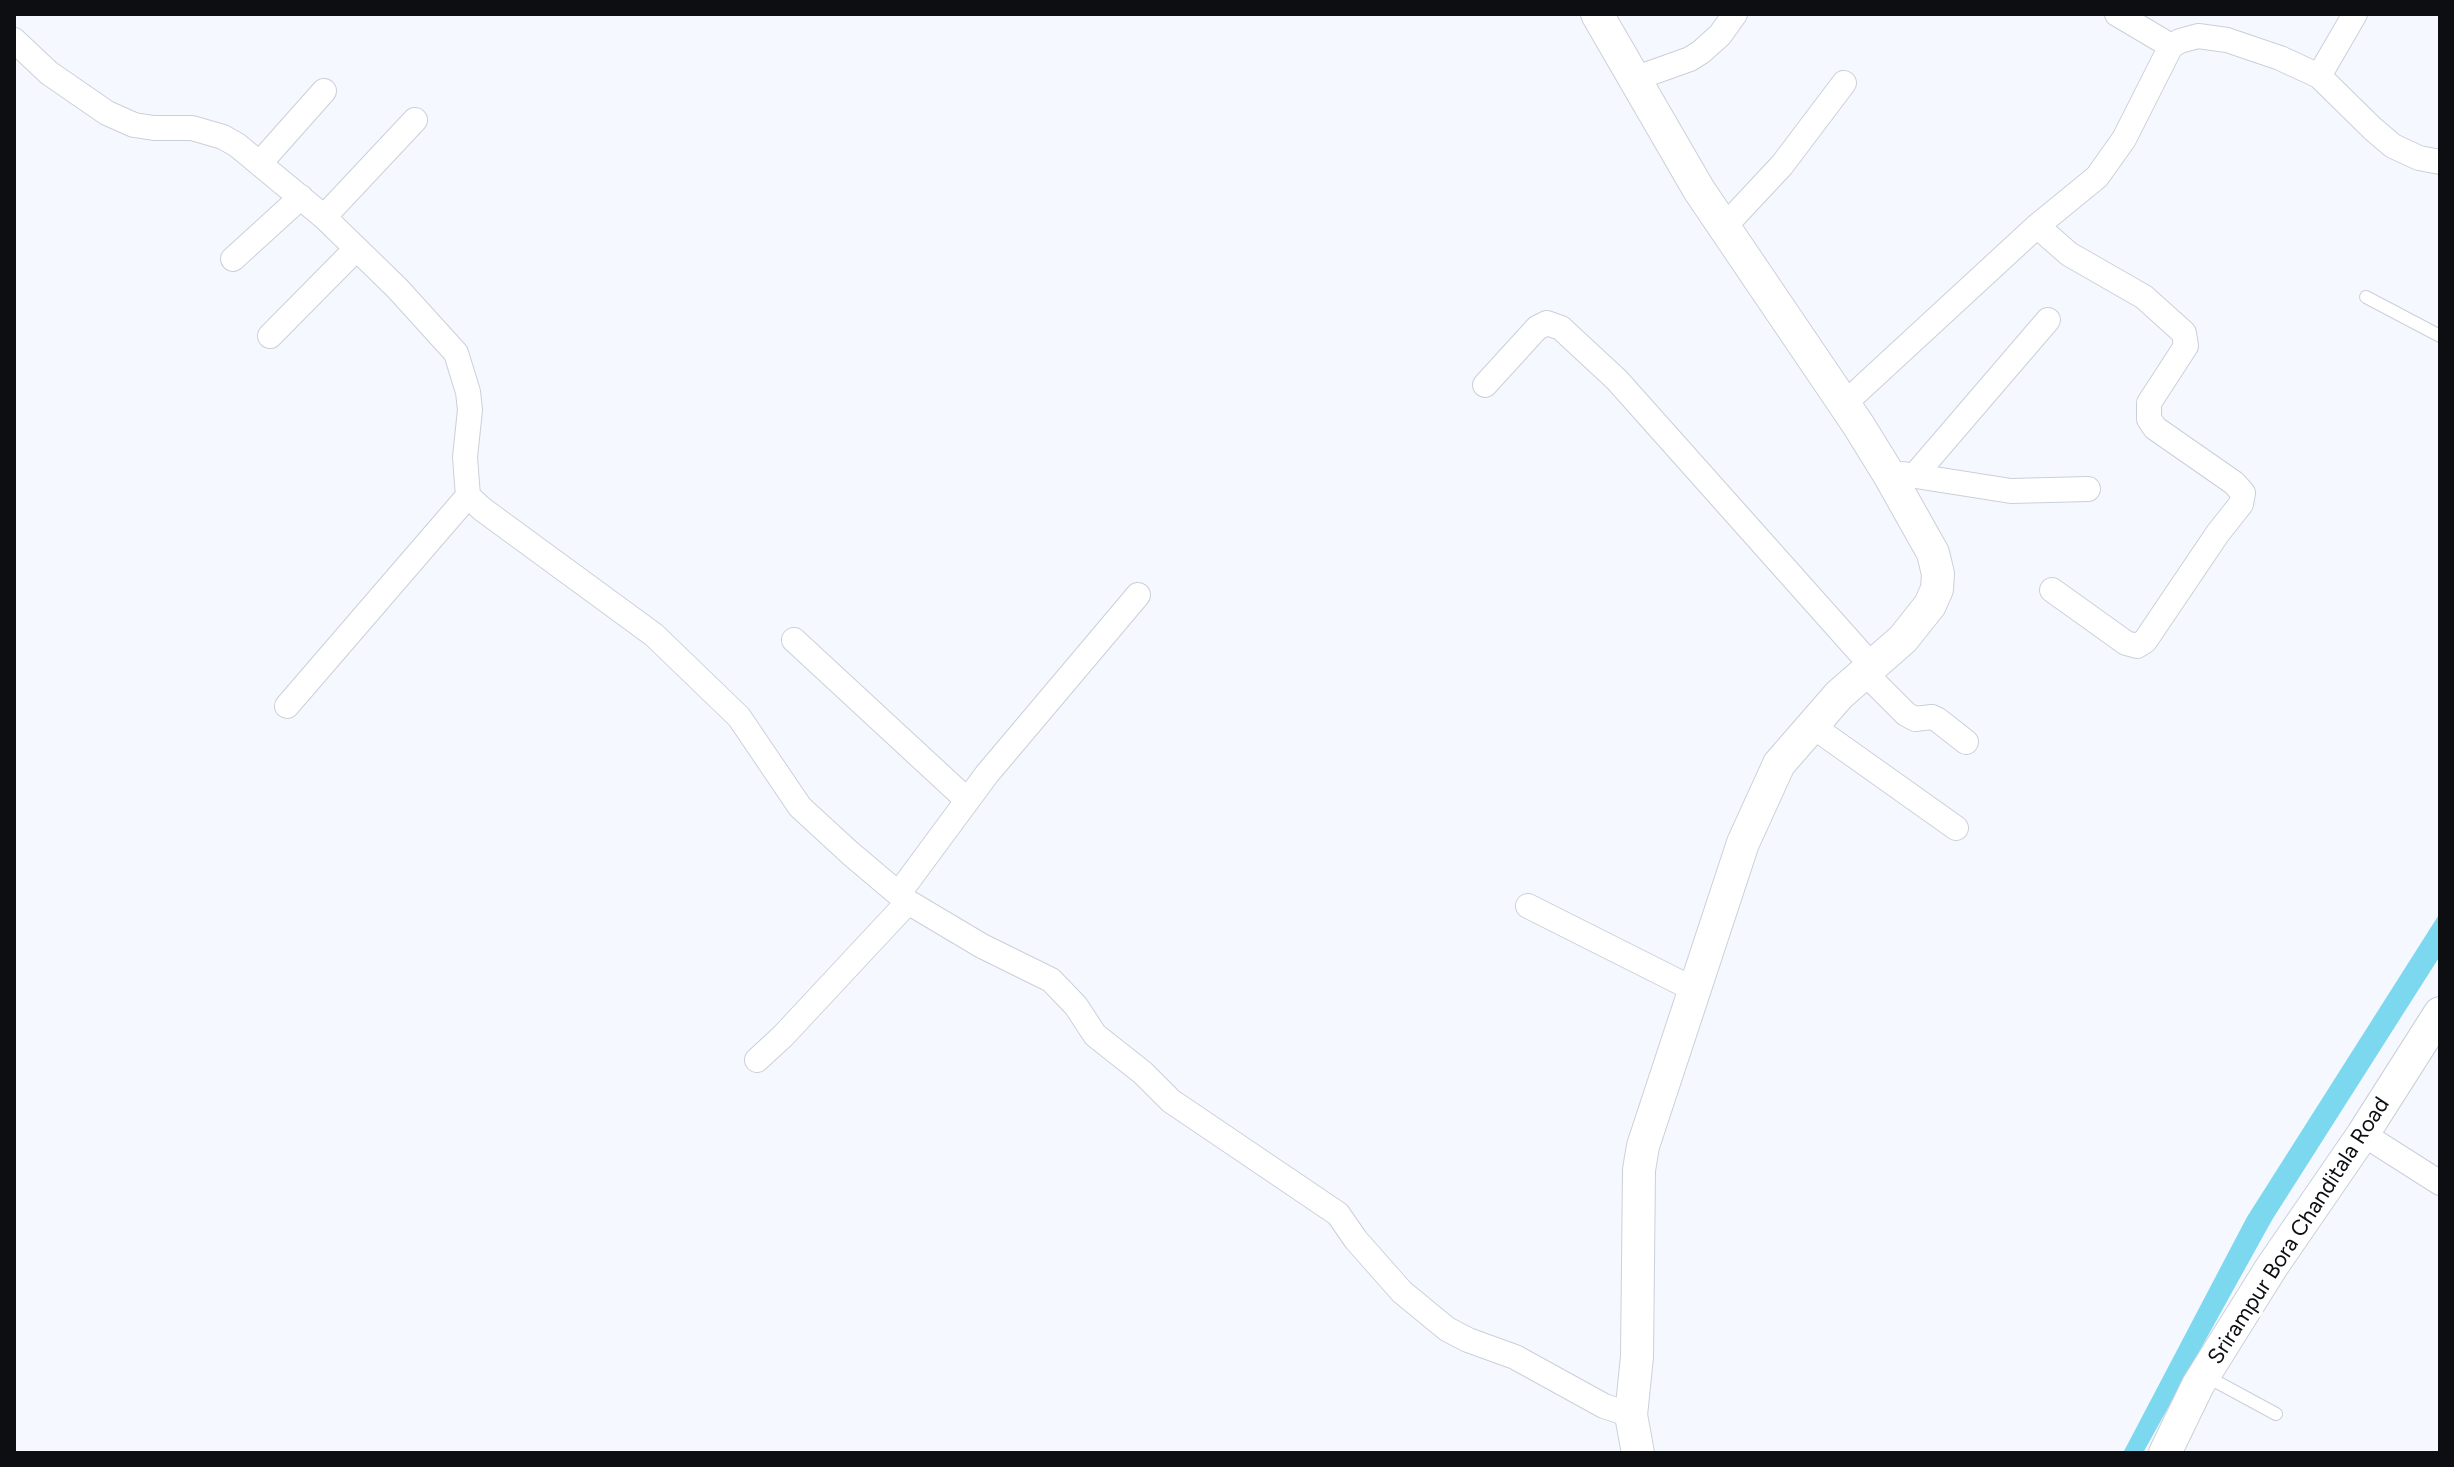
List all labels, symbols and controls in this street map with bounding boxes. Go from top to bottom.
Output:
street label: Srirampur Bora Chanditala Road [2203,1093,2395,1369]

